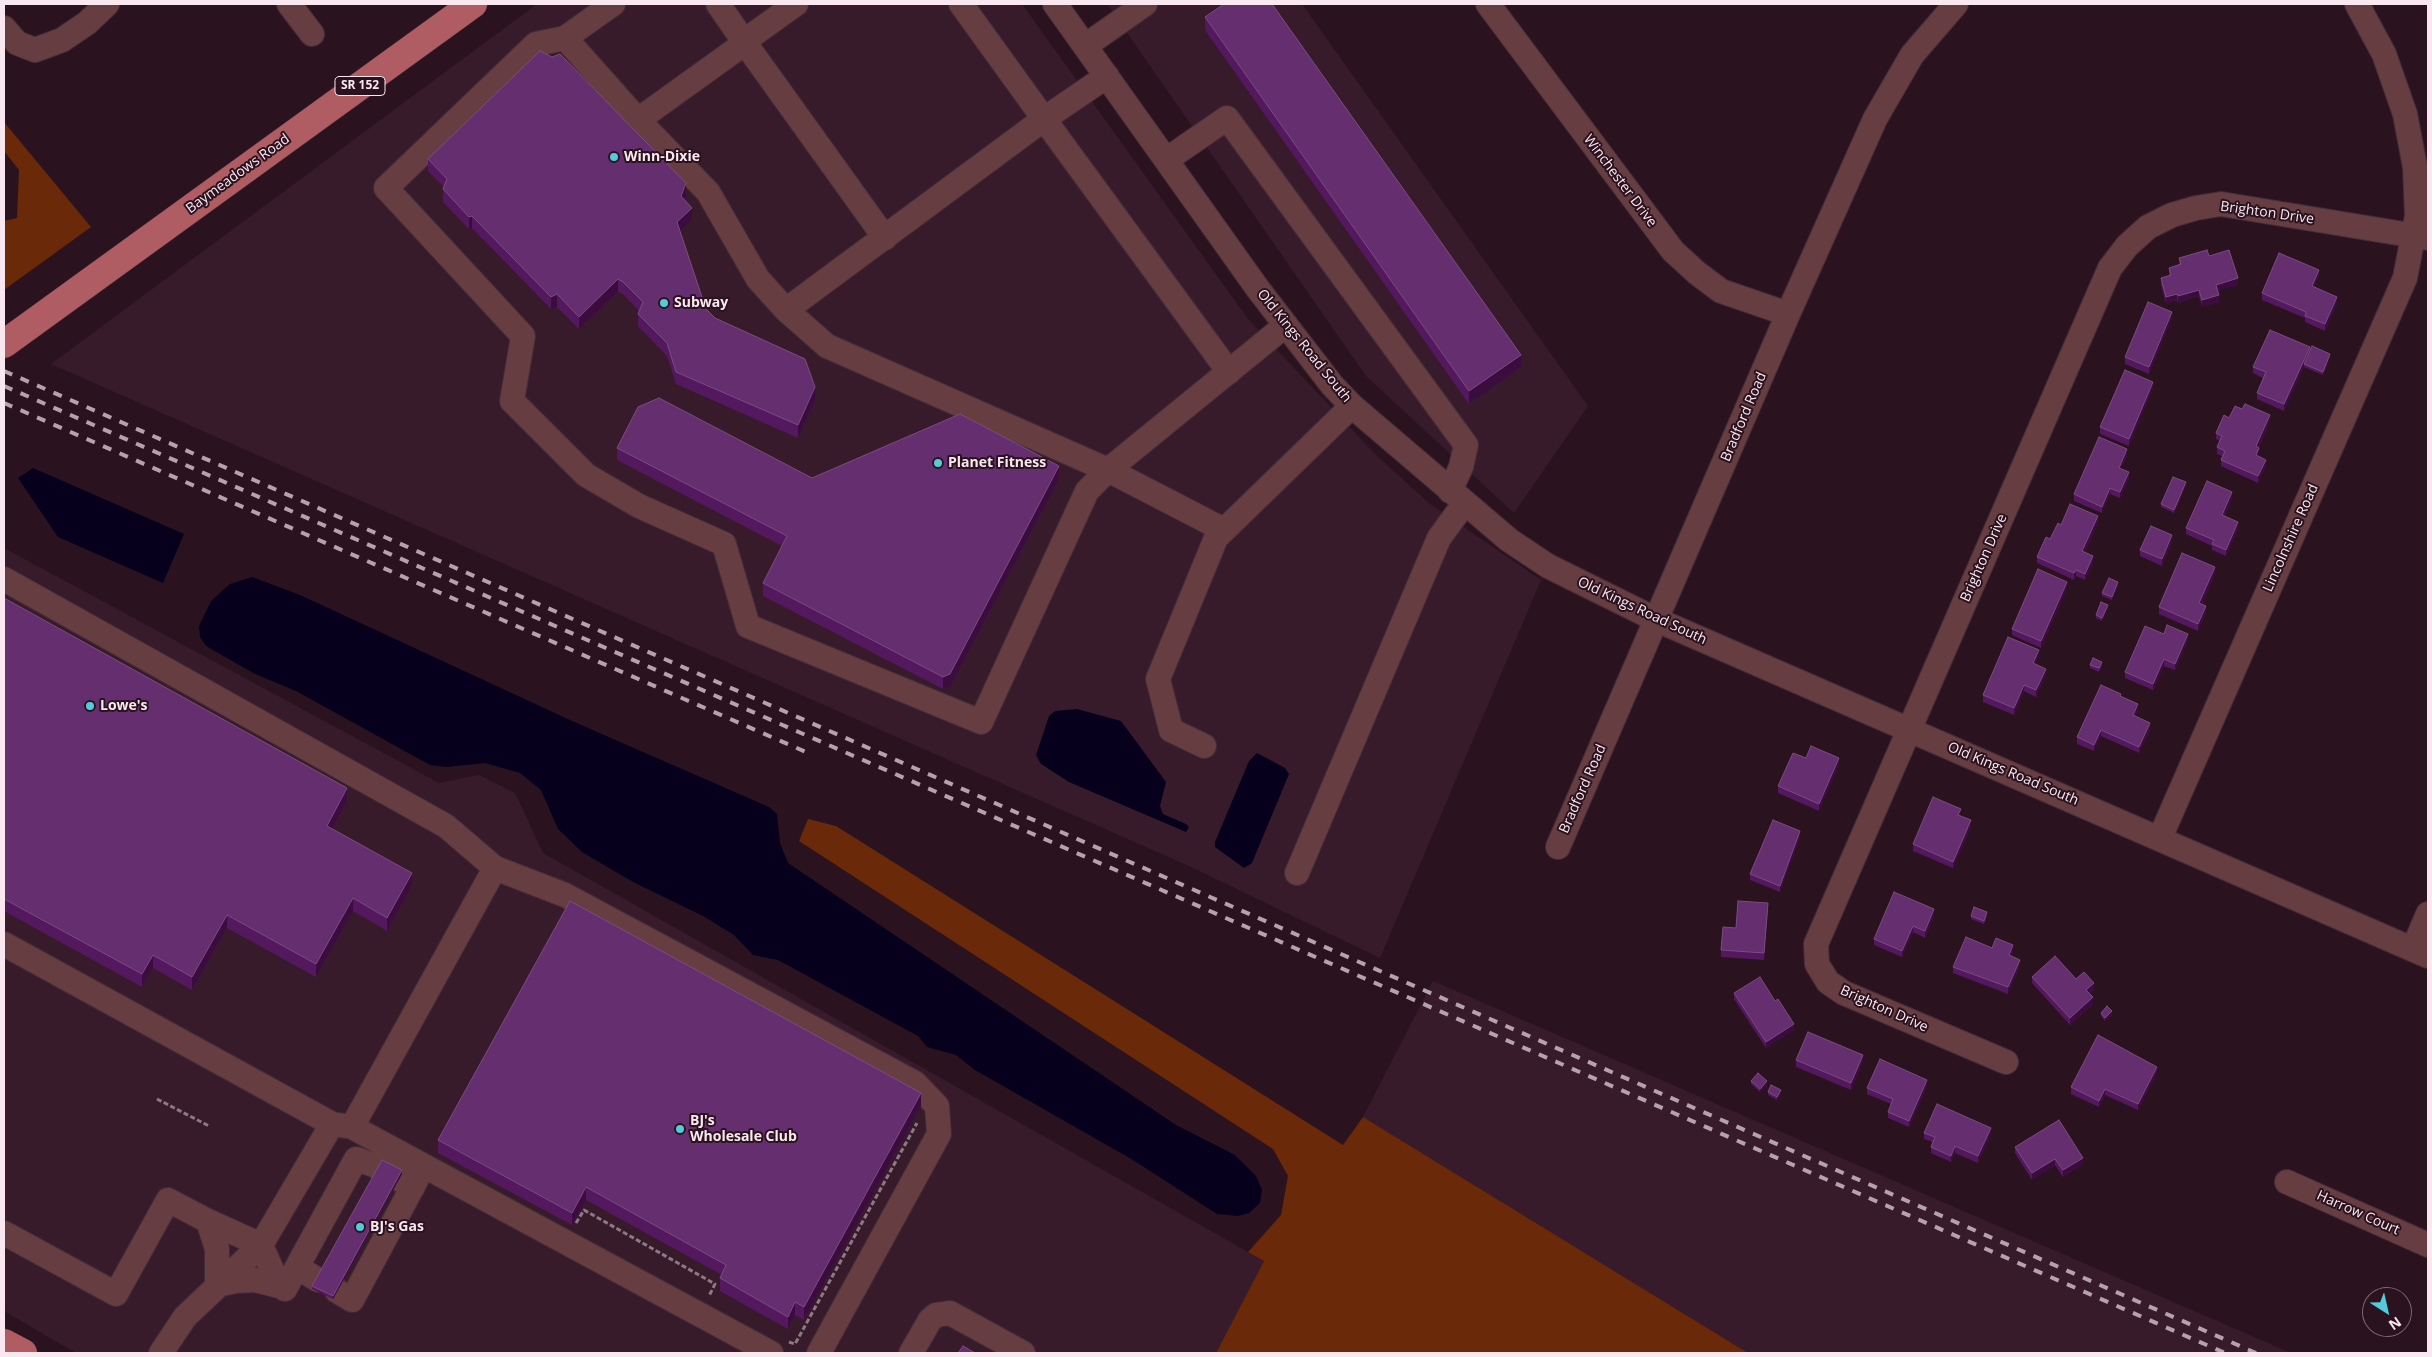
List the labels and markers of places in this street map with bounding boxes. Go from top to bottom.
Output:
place label: Winn-Dixie [624,149,700,165]
marker: Winn-Dixie [608,151,620,163]
place label: Subway [674,295,728,311]
marker: Subway [658,297,670,309]
place label: Planet Fitness [948,455,1046,471]
marker: Planet Fitness [932,457,944,469]
place label: Lowe's [100,698,148,714]
marker: Lowe's [84,700,96,712]
place label: BJ's Wholesale Club [690,1113,797,1146]
marker: BJ's Wholesale Club [674,1123,686,1135]
place label: BJ's Gas [370,1219,424,1235]
marker: BJ's Gas [354,1221,366,1233]

